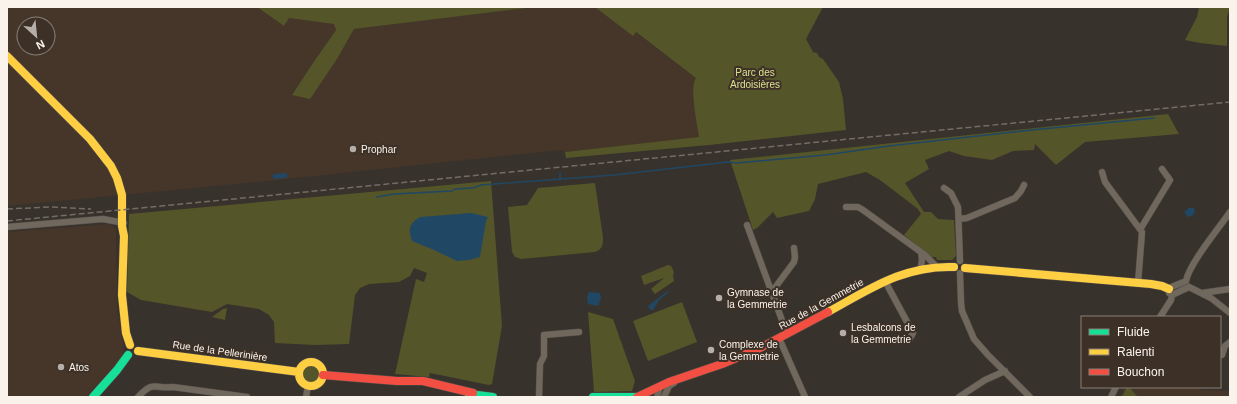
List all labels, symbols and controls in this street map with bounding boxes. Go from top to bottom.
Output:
north arrow [16,16,56,56]
text: N [34,38,47,52]
park label: Parc des Ardoisières [730,67,780,90]
marker: Prophar [348,144,358,154]
place label: Prophar [361,144,397,155]
street label: Rue de la Gemmetrie [777,276,866,332]
place label: Gymnase de la Gemmetrie [727,287,787,310]
marker: Gymnase de la Gemmetrie [714,293,724,303]
legend [1081,316,1221,388]
place label: Lesbalcons de la Gemmetrie [851,322,916,345]
text: Fluide [1117,325,1150,339]
marker: Lesbalcons de la Gemmetrie [838,328,848,338]
street label: Rue de la Pellerinière [172,339,269,363]
place label: Complexe de la Gemmetrie [719,339,779,362]
marker: Complexe de la Gemmetrie [706,345,716,355]
text: Ralenti [1117,345,1154,359]
marker: Atos [56,362,66,372]
place label: Atos [69,362,89,373]
text: Bouchon [1117,365,1164,379]

